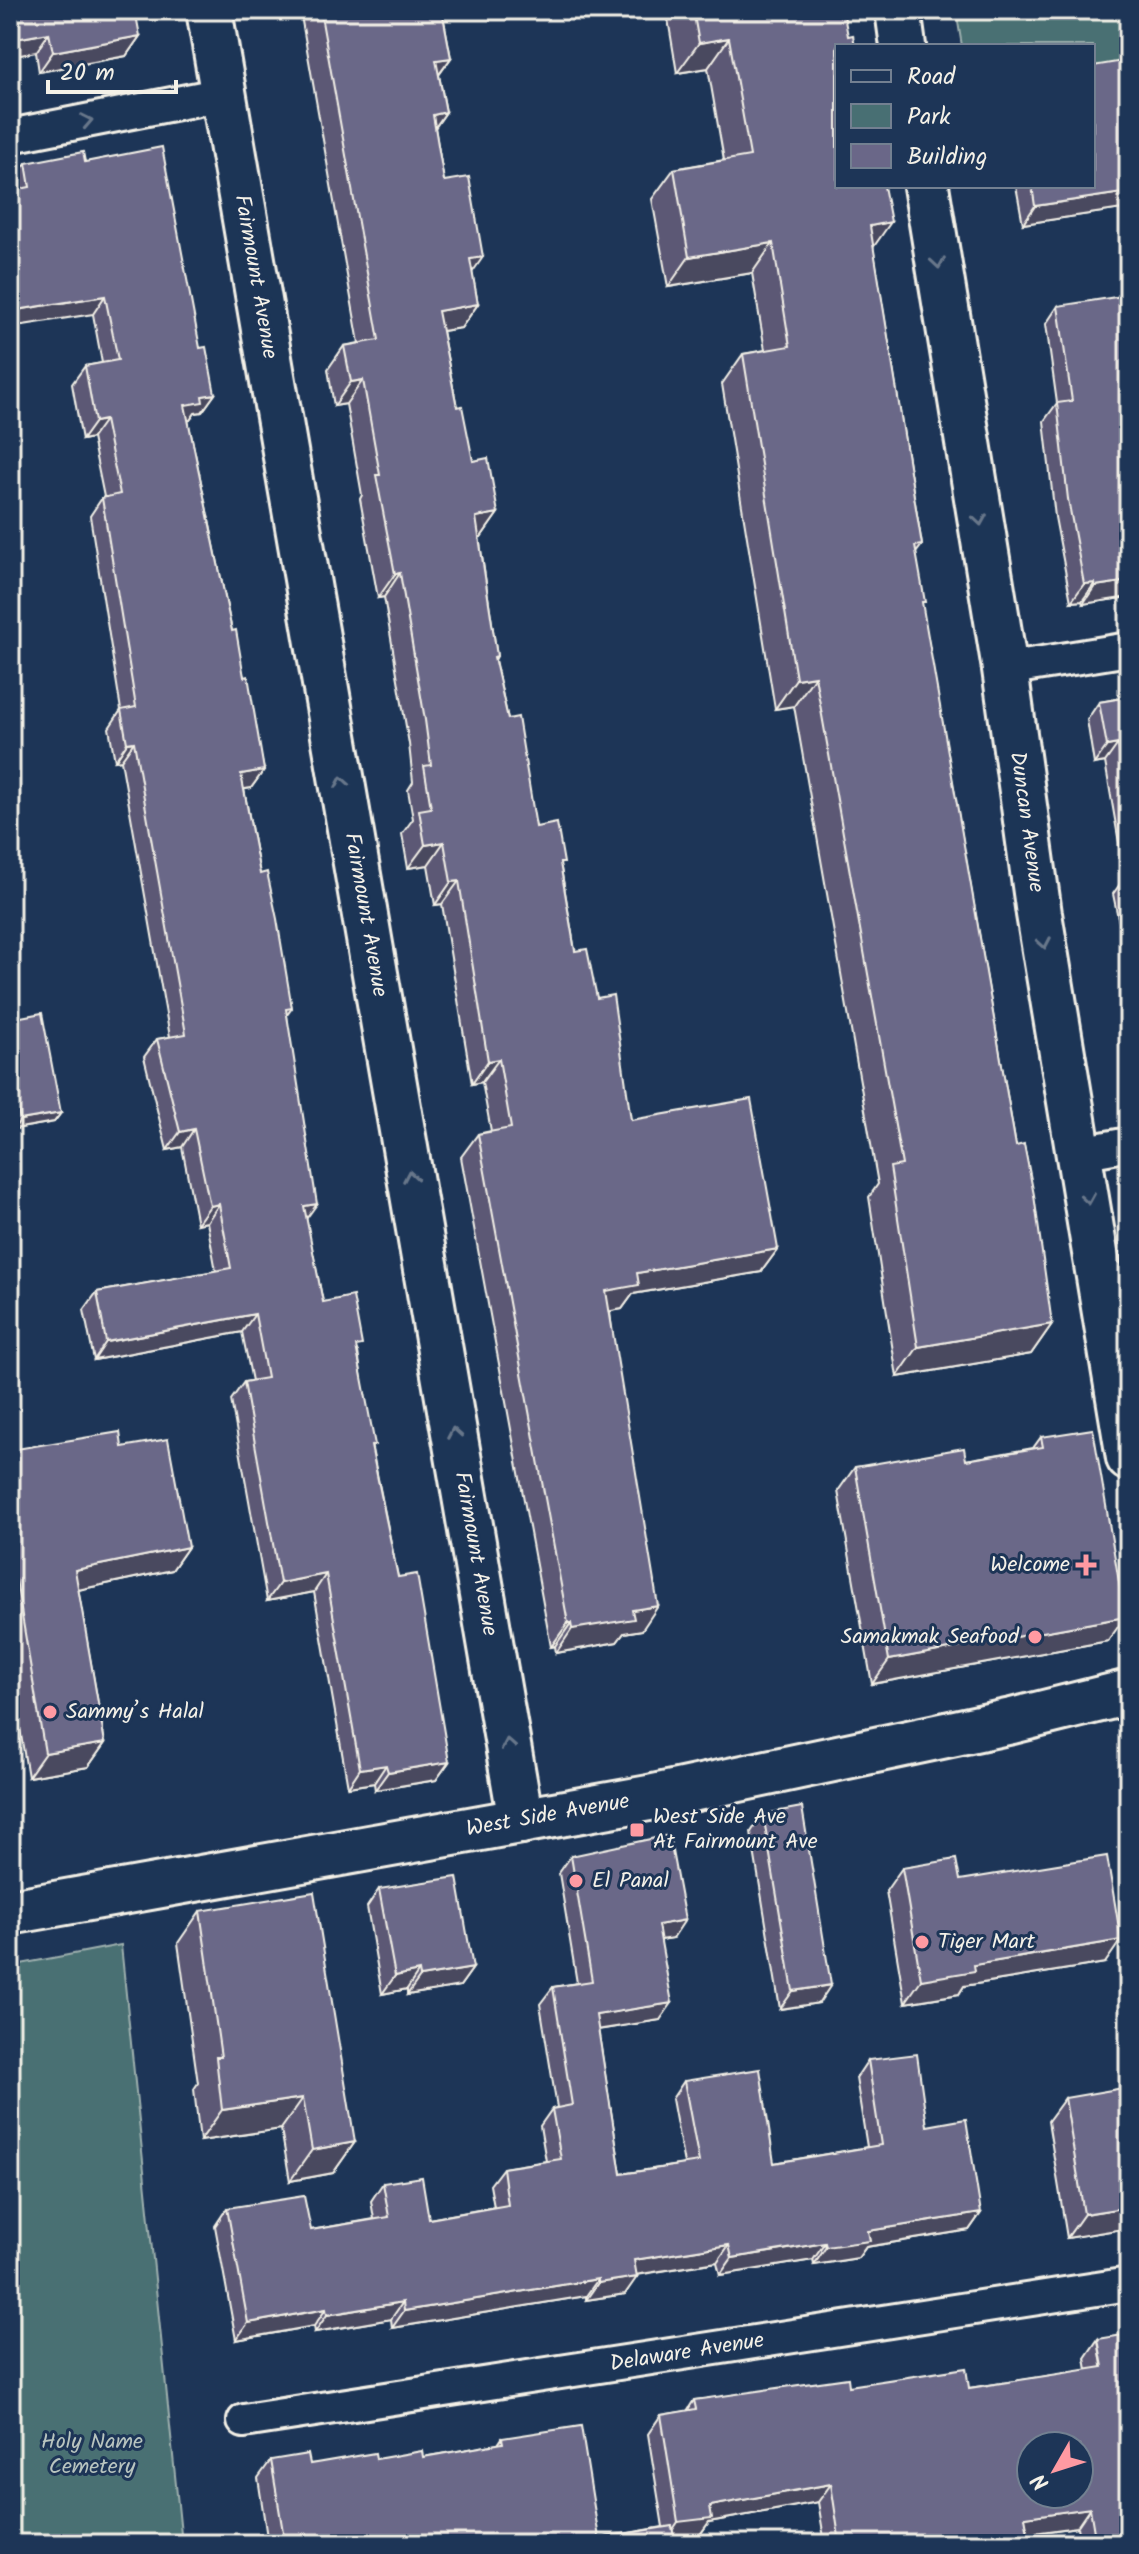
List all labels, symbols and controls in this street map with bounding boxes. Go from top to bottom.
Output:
scale bar [48,44,176,94]
legend [835,44,1095,188]
text: 20 m [60,54,115,93]
text: Road [907,58,956,97]
text: Park [907,98,951,137]
one-way arrow [80,114,93,131]
text: Building [907,138,987,177]
street label: Fairmount Avenue [223,192,287,362]
one-way arrow [929,256,946,270]
one-way arrow [971,513,988,526]
street label: Duncan Avenue [999,749,1053,895]
one-way arrow [334,775,351,789]
street label: Fairmount Avenue [333,830,397,1000]
one-way arrow [1035,936,1052,950]
one-way arrow [402,1170,419,1183]
one-way arrow [1078,1192,1095,1206]
one-way arrow [446,1426,463,1439]
street label: Fairmount Avenue [443,1469,507,1639]
place label: Welcome [990,1548,1070,1583]
marker: Welcome [1077,1556,1095,1574]
place label: Samakmak Seafood [841,1620,1020,1655]
marker: Samakmak Seafood [1026,1628,1044,1646]
place label: Sammy’s Halal [66,1695,205,1730]
marker: Sammy’s Halal [41,1703,59,1721]
one-way arrow [500,1737,517,1751]
street label: West Side Avenue [464,1784,632,1848]
place label: West Side Ave At Fairmount Ave [653,1800,818,1860]
marker: West Side Ave At Fairmount Ave [628,1821,646,1839]
place label: El Panal [592,1864,669,1899]
marker: El Panal [567,1872,585,1890]
place label: Tiger Mart [938,1925,1035,1960]
marker: Tiger Mart [913,1933,931,1951]
street label: Delaware Avenue [607,2324,767,2382]
park label: Holy Name Cemetery [41,2425,143,2485]
north arrow [1015,2430,1095,2510]
text: N [1023,2465,1059,2497]

